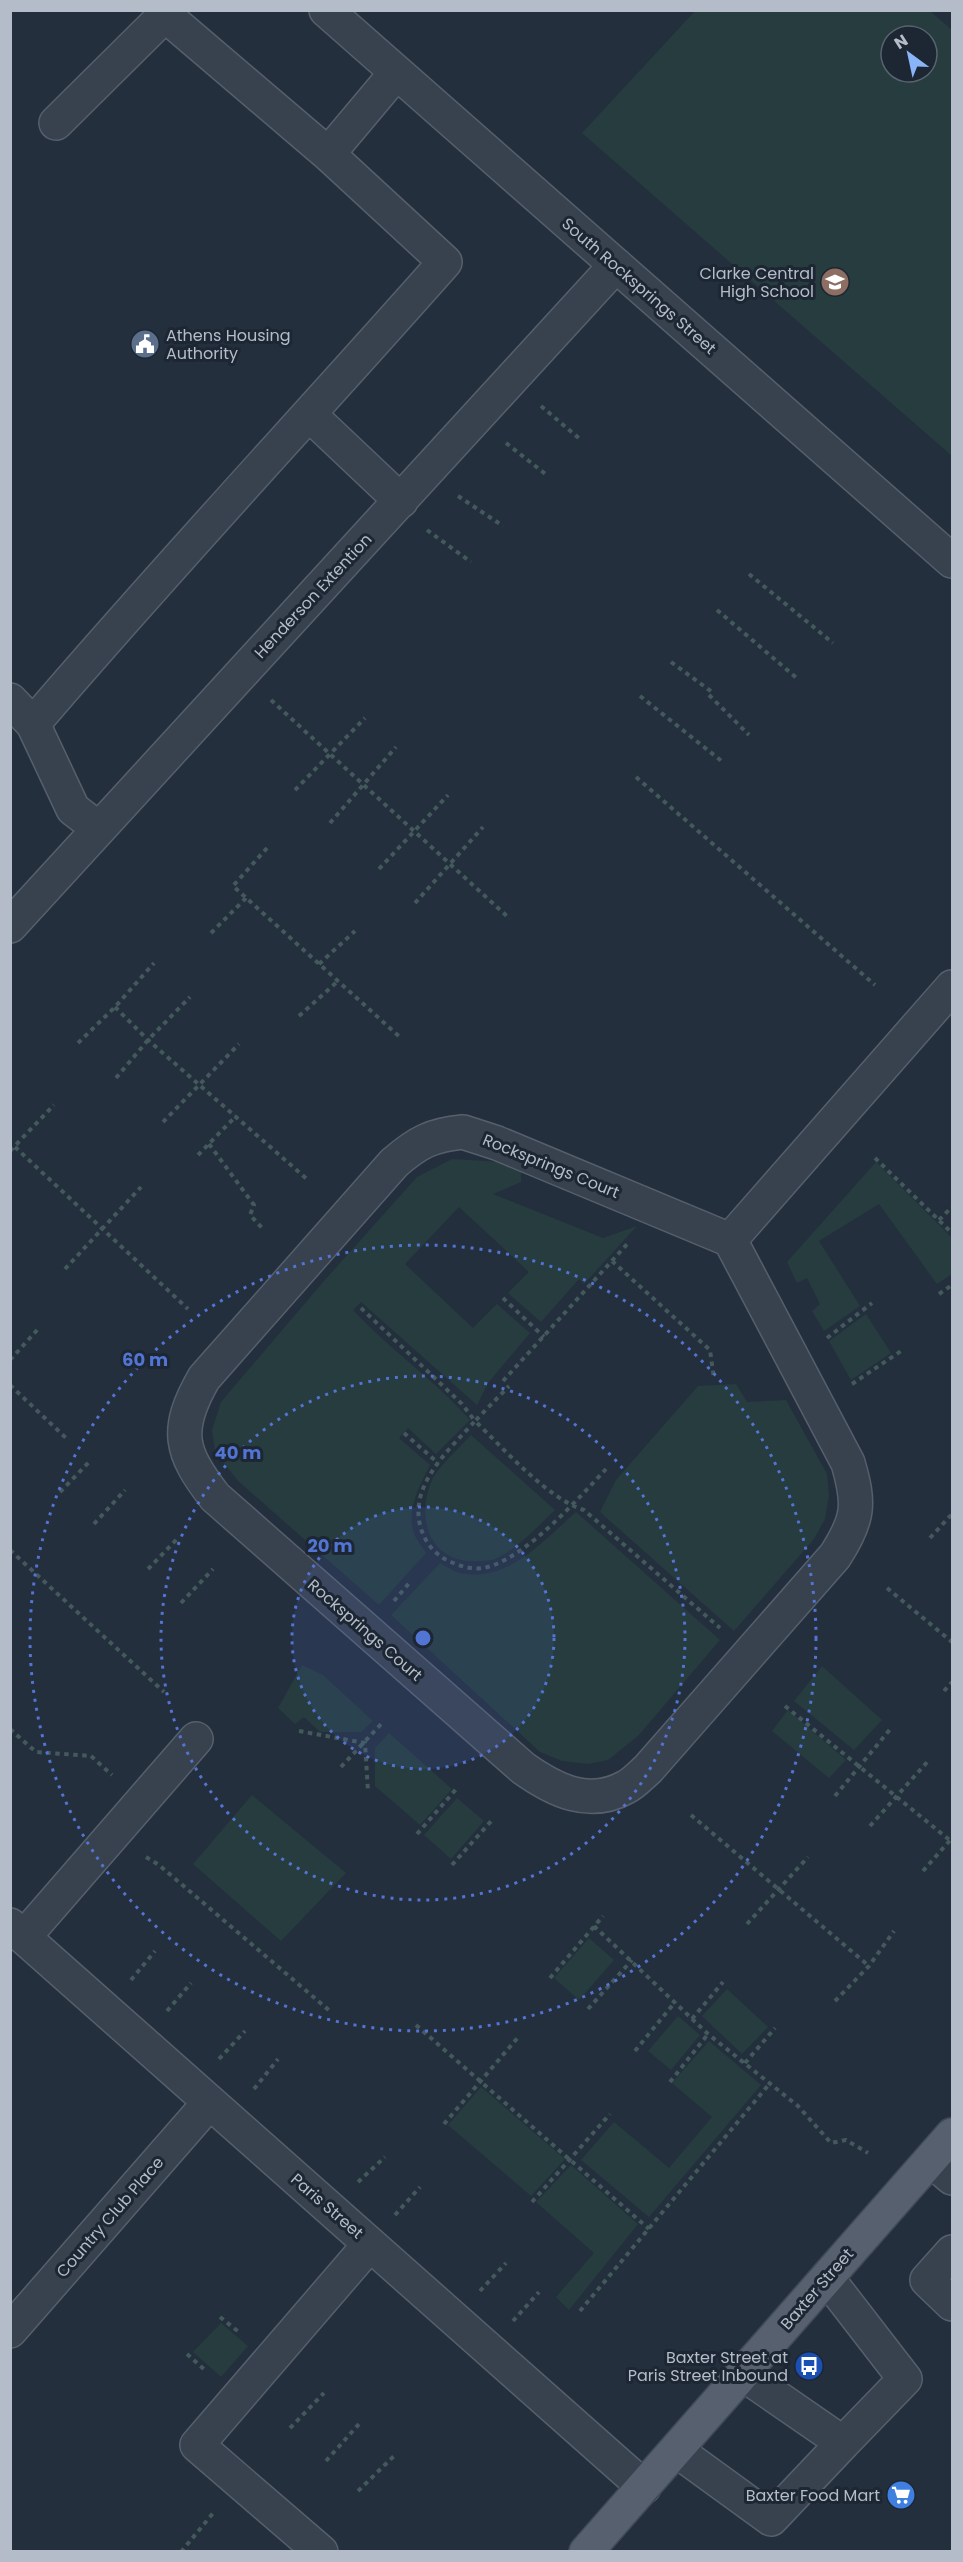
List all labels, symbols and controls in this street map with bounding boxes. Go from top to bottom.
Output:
north arrow [879,24,939,84]
text: N [890,29,912,55]
street label: South Rocksprings Street [557,212,721,360]
place label: Clarke Central High School [699,262,814,303]
school or university icon: Clarke Central High School [819,266,851,298]
place label: Athens Housing Authority [166,324,291,365]
public building icon: Athens Housing Authority [129,328,161,360]
street label: Henderson Extention [249,529,377,663]
street label: Rocksprings Court [479,1128,623,1204]
text: 60 m [122,1347,168,1372]
text: 40 m [215,1440,261,1465]
text: 20 m [308,1533,352,1558]
street label: Rocksprings Court [303,1574,428,1686]
centre of rings [413,1628,433,1648]
street label: Country Club Place [51,2152,169,2282]
street label: Paris Street [286,2168,368,2244]
street label: Baxter Street [775,2243,859,2335]
place label: Baxter Street at Paris Street Inbound [628,2346,788,2387]
bus stop icon: Baxter Street at Paris Street Inbound [793,2350,825,2382]
supermarket icon: Baxter Food Mart [885,2479,917,2511]
place label: Baxter Food Mart [746,2484,880,2507]

